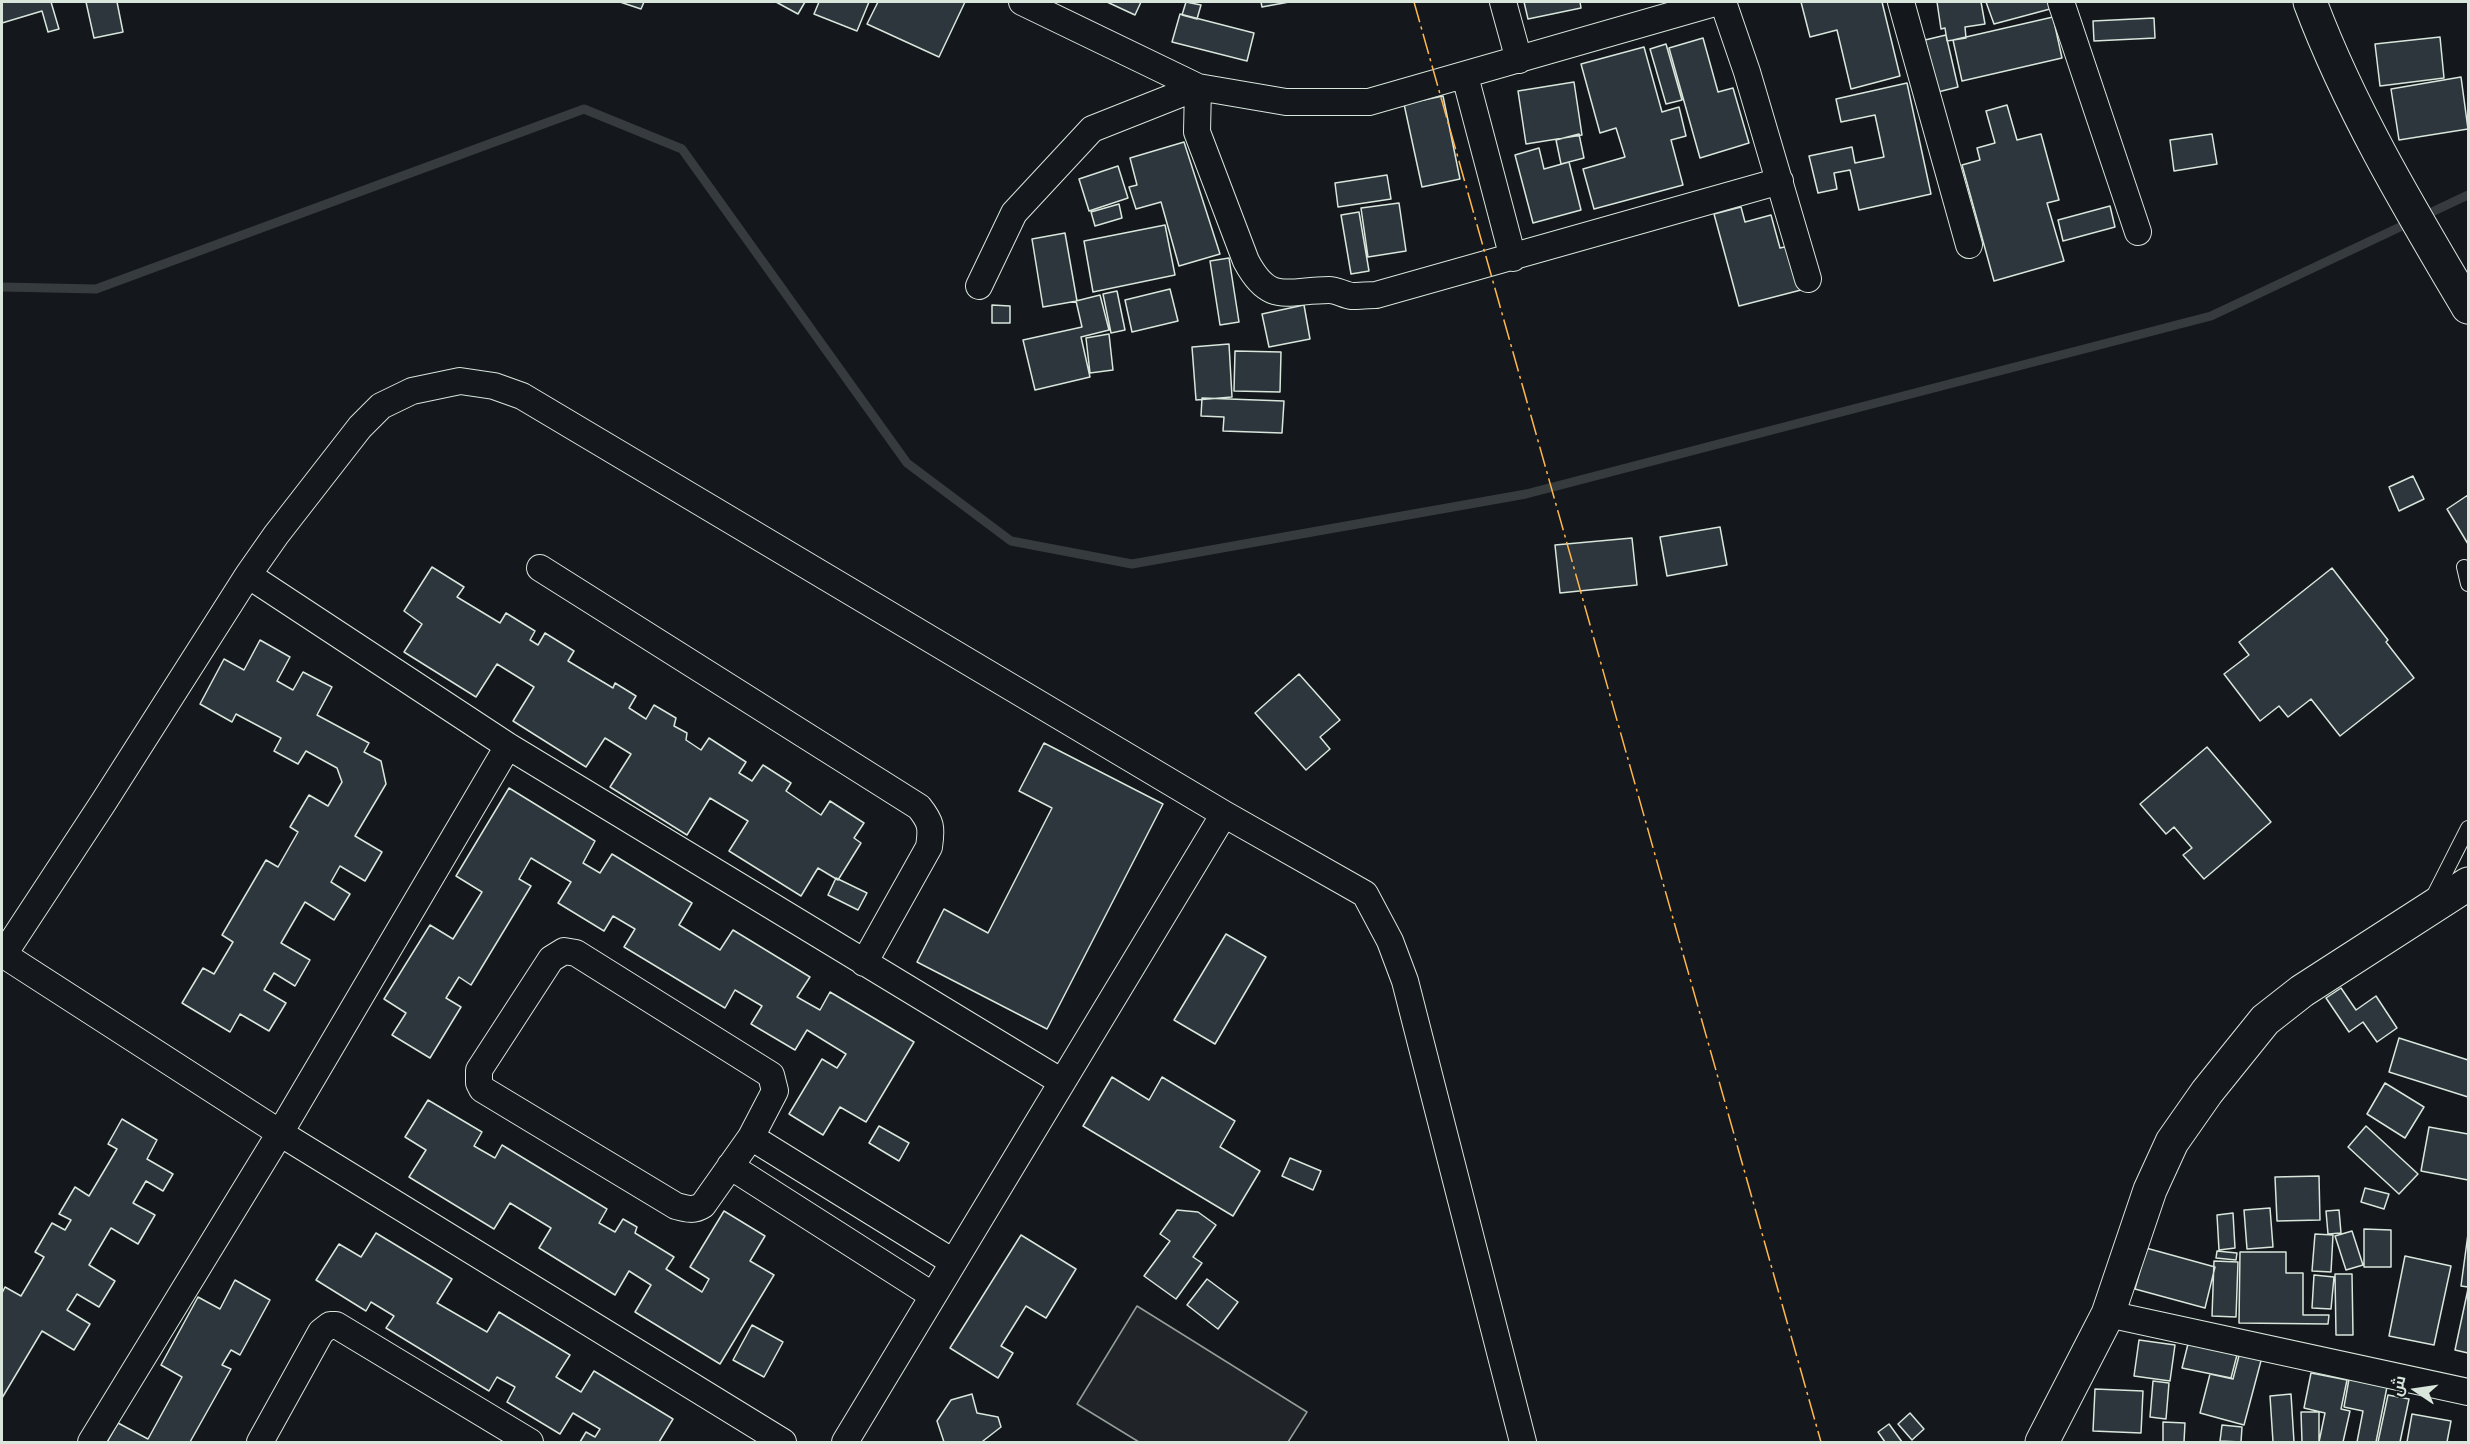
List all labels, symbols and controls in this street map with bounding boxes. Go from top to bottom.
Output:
north arrow [2386,1360,2446,1420]
text: ش [2384,1373,2412,1399]

